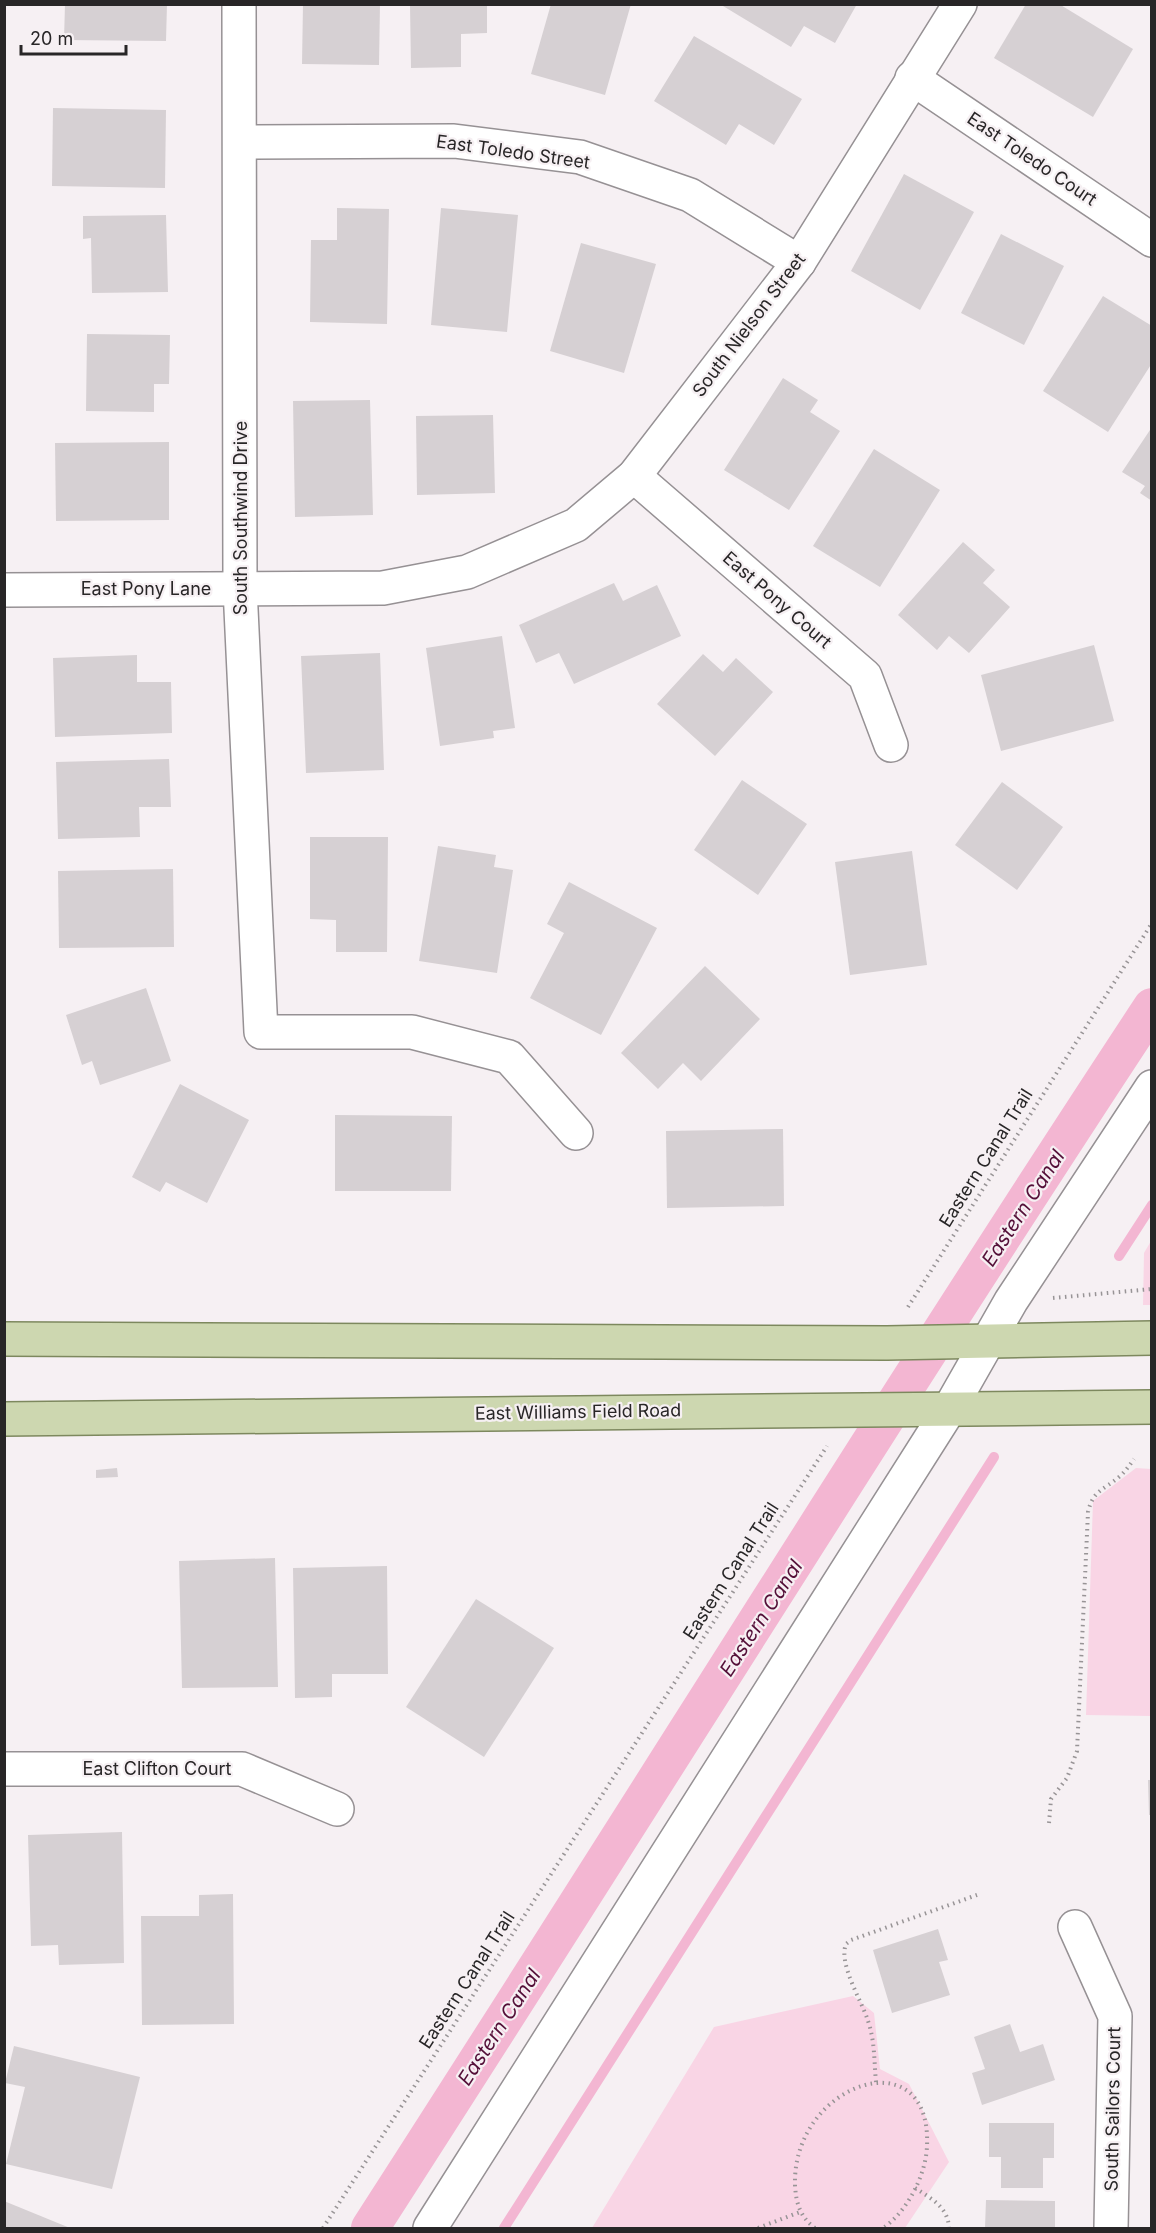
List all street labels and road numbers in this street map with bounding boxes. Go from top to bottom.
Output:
street label: East Toledo Court [964,107,1101,210]
street label: East Toledo Street [435,130,591,173]
street label: South Nielson Street [688,249,809,401]
street label: South Southwind Drive [230,421,251,615]
street label: East Pony Court [719,547,836,652]
street label: East Pony Lane [81,578,211,599]
street label: Eastern Canal Trail [935,1085,1037,1231]
street label: East Williams Field Road [475,1399,681,1424]
street label: Eastern Canal Trail [679,1498,783,1644]
street label: East Clifton Court [82,1758,232,1779]
street label: Eastern Canal Trail [415,1907,519,2053]
street label: South Sailors Court [1101,2026,1124,2191]

